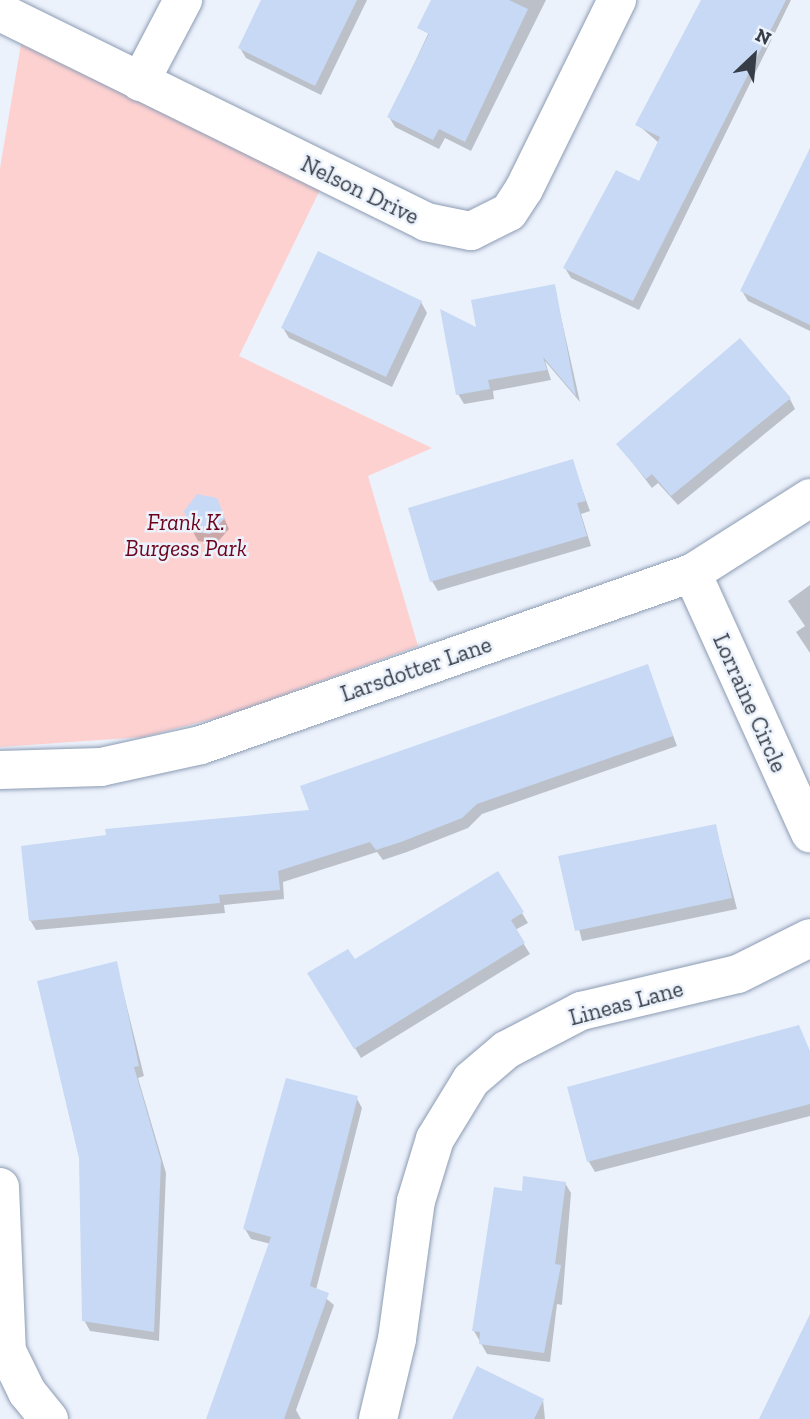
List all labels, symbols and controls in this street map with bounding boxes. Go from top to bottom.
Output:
north arrow [719,21,789,91]
text: N [752,23,775,50]
street label: Nelson Drive [297,150,423,230]
park label: Frank K. Burgess Park [125,508,247,562]
street label: Lorraine Circle [707,629,793,777]
street label: Larsdotter Lane [337,630,495,708]
street label: Lineas Lane [566,975,686,1031]

